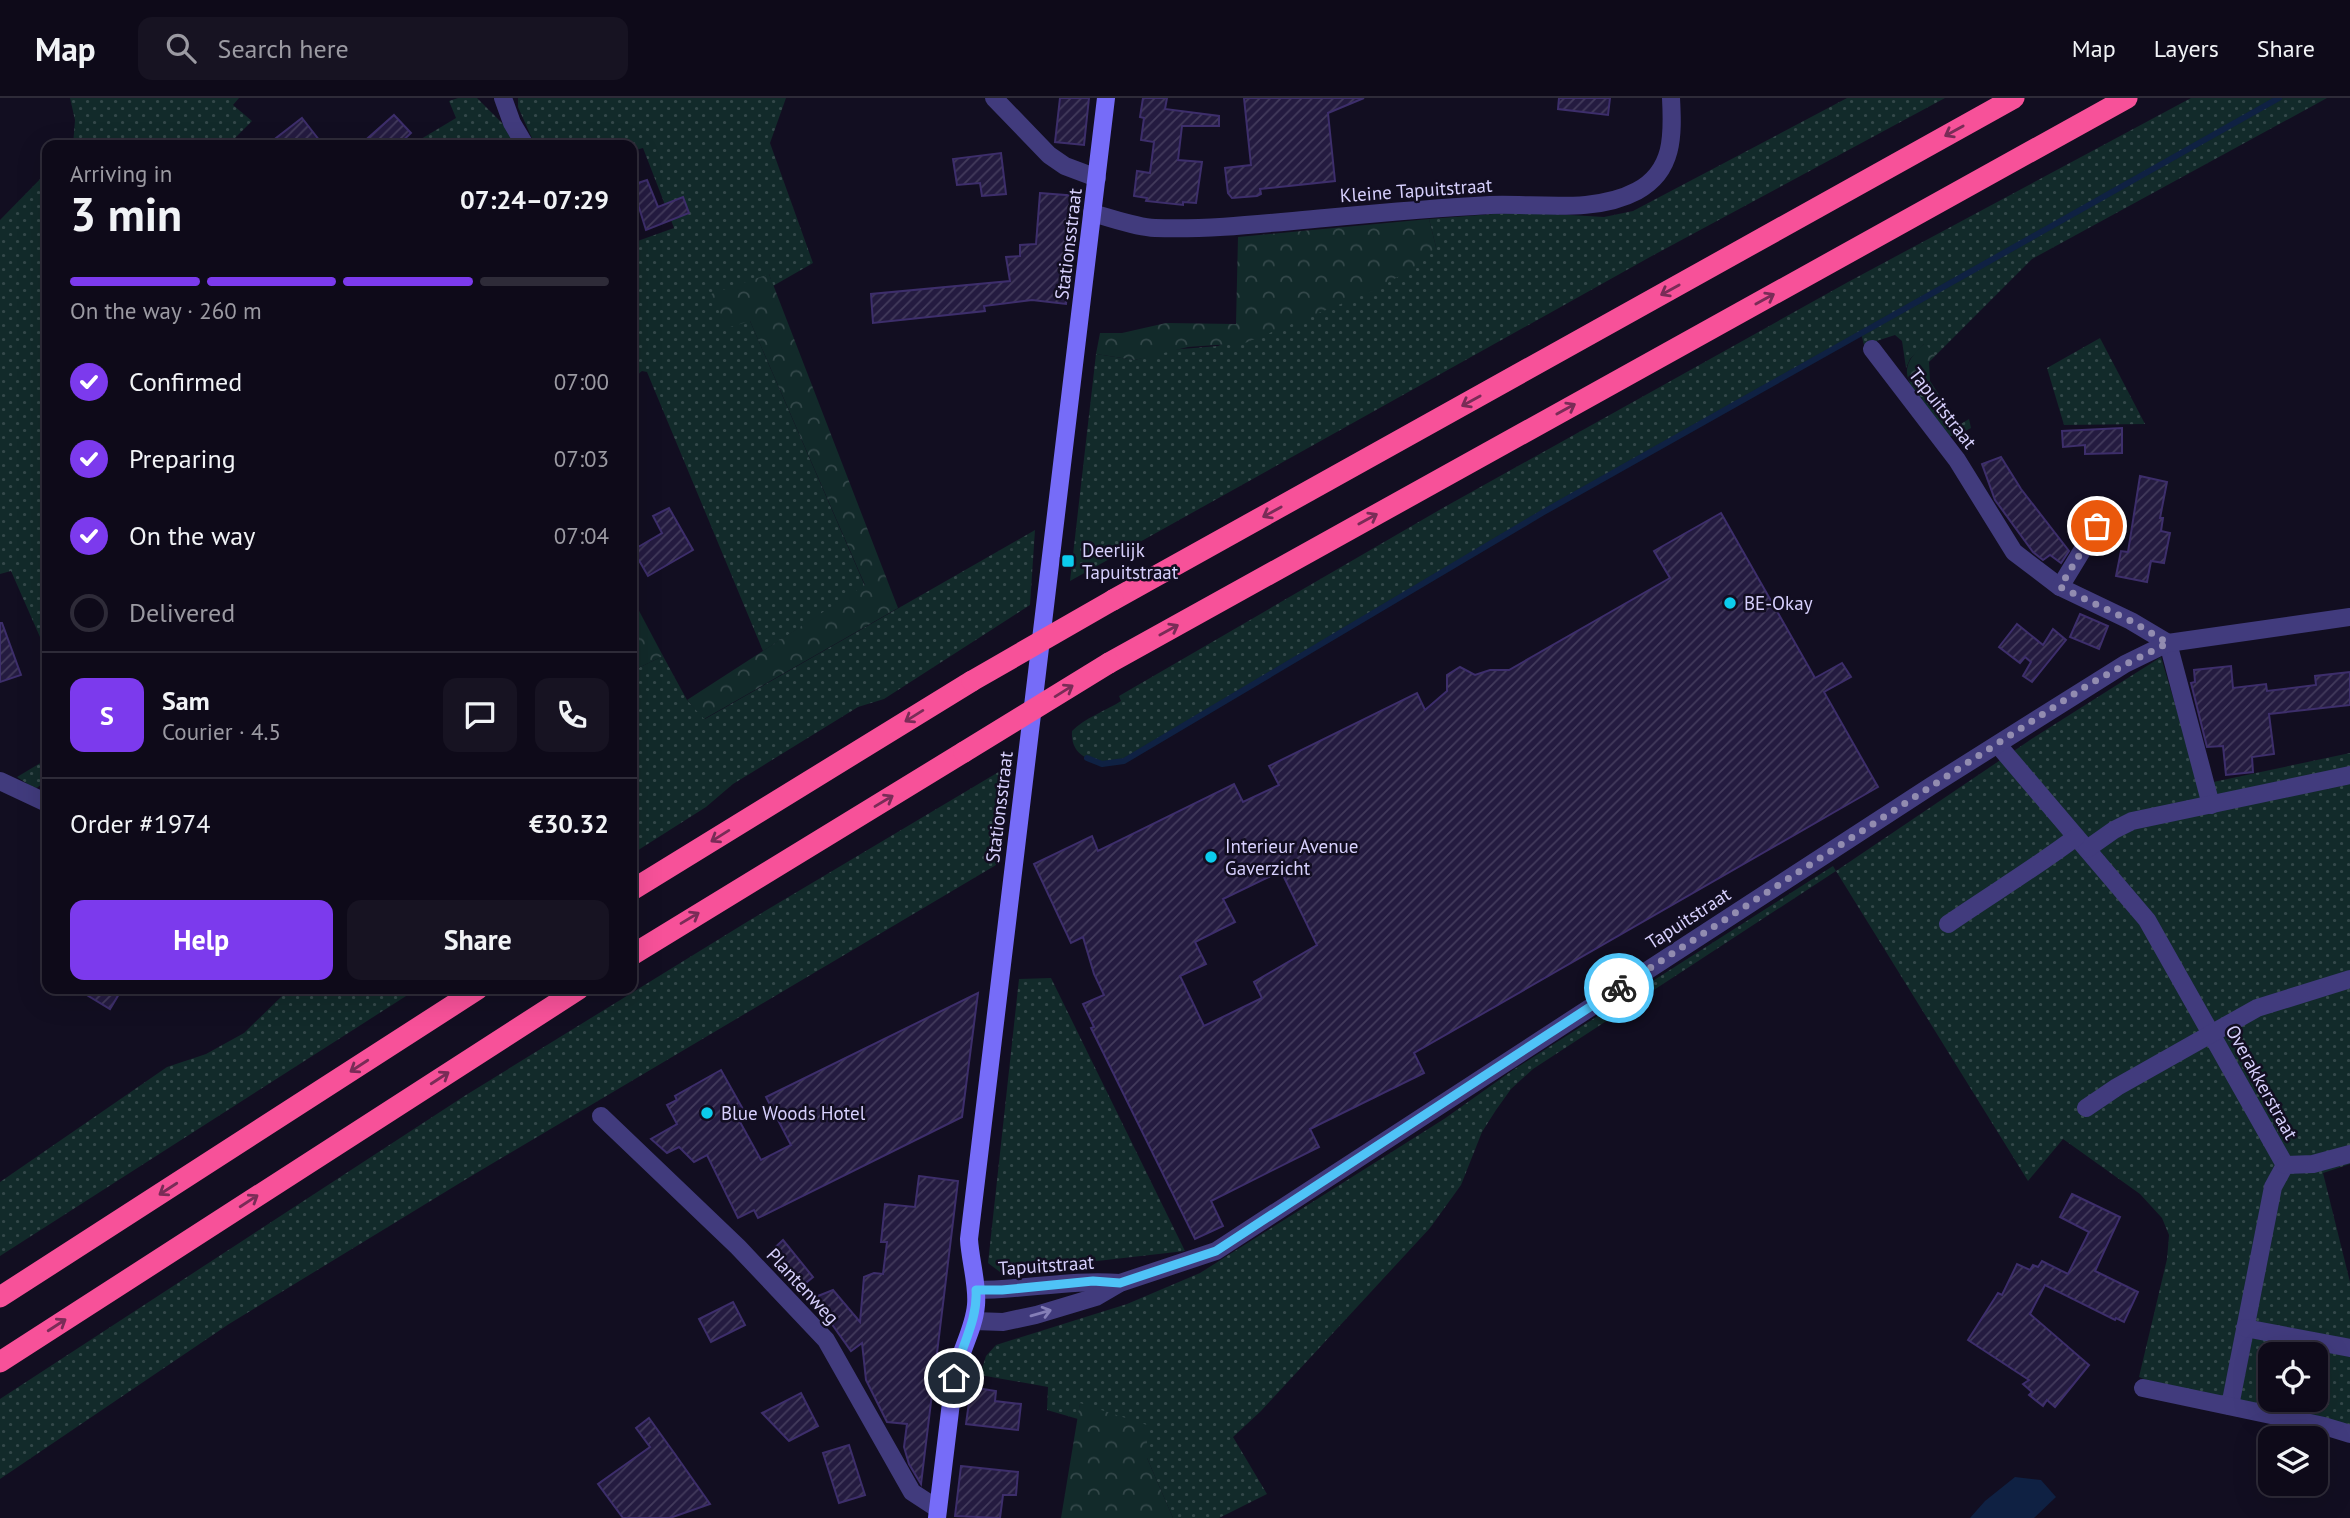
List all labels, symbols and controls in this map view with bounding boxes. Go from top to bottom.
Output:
search box [138,17,628,80]
text: Map [35,27,96,70]
icon: search [162,29,200,67]
text: Search here [218,32,349,65]
text: Map [2072,33,2116,64]
text: Layers [2154,33,2219,64]
text: Share [2257,33,2315,64]
one-way arrow [1944,125,1965,138]
text: Arriving in [70,159,172,188]
street label: Kleine Tapuitstraat [1339,173,1494,207]
text: 07:24–07:29 [460,183,609,216]
text: 3 min [70,184,182,244]
street label: Stationsstraat [1049,186,1087,301]
one-way arrow [1660,283,1680,297]
one-way arrow [1755,292,1775,306]
text: On the way · 260 m [70,296,262,325]
icon: check [70,363,108,401]
street label: Tapuitstraat [1904,363,1982,454]
text: Confirmed [129,365,242,398]
text: 07:00 [554,367,609,396]
one-way arrow [1461,395,1482,408]
one-way arrow [1556,402,1576,416]
icon: check [70,440,108,478]
text: Preparing [129,442,236,475]
text: 07:03 [554,444,609,473]
pin [2067,496,2127,556]
one-way arrow [1263,505,1283,519]
icon: bag [2078,507,2116,545]
one-way arrow [1357,512,1377,526]
icon: check [70,517,108,555]
text: On the way [129,519,255,552]
text: 07:04 [554,521,609,550]
place label: Deerlijk Tapuitstraat [1082,538,1179,584]
marker: Deerlijk Tapuitstraat [1060,553,1076,569]
place label: BE-Okay [1744,591,1813,615]
marker: BE-Okay [1722,595,1738,611]
text: Delivered [129,596,235,629]
one-way arrow [1158,623,1178,637]
button: chat [443,678,517,752]
button: phone [535,678,609,752]
one-way arrow [1053,683,1073,697]
text: Sam [162,684,210,717]
text: S [100,699,114,732]
one-way arrow [904,710,924,724]
text: Courier · 4.5 [162,717,281,746]
street label: Stationsstraat [980,749,1018,864]
one-way arrow [874,793,894,807]
text: Order #1974 [70,807,210,840]
text: €30.32 [529,807,609,840]
one-way arrow [710,829,730,843]
place label: Interieur Avenue Gaverzicht [1225,834,1359,880]
marker: Interieur Avenue Gaverzicht [1203,849,1219,865]
street label: Tapuitstraat [1641,881,1735,954]
button: Help [70,900,333,980]
button: Share [347,900,609,980]
one-way arrow [679,911,699,925]
courier [1584,953,1654,1023]
icon: bike [1600,969,1638,1007]
street label: Overakkerstraat [2221,1020,2304,1144]
one-way arrow [350,1058,369,1073]
one-way arrow [430,1071,449,1086]
place label: Blue Woods Hotel [721,1101,866,1125]
marker: Blue Woods Hotel [699,1105,715,1121]
one-way arrow [159,1182,178,1196]
one-way arrow [238,1194,258,1208]
street label: Plantenweg [762,1243,844,1329]
street label: Tapuitstraat [997,1250,1095,1280]
one-way arrow [1030,1306,1052,1319]
one-way arrow [47,1317,67,1331]
map controls [2258,1342,2328,1496]
button: locate [2258,1342,2328,1412]
pin [924,1348,984,1408]
icon: home [935,1359,973,1397]
button: layers [2258,1426,2328,1496]

